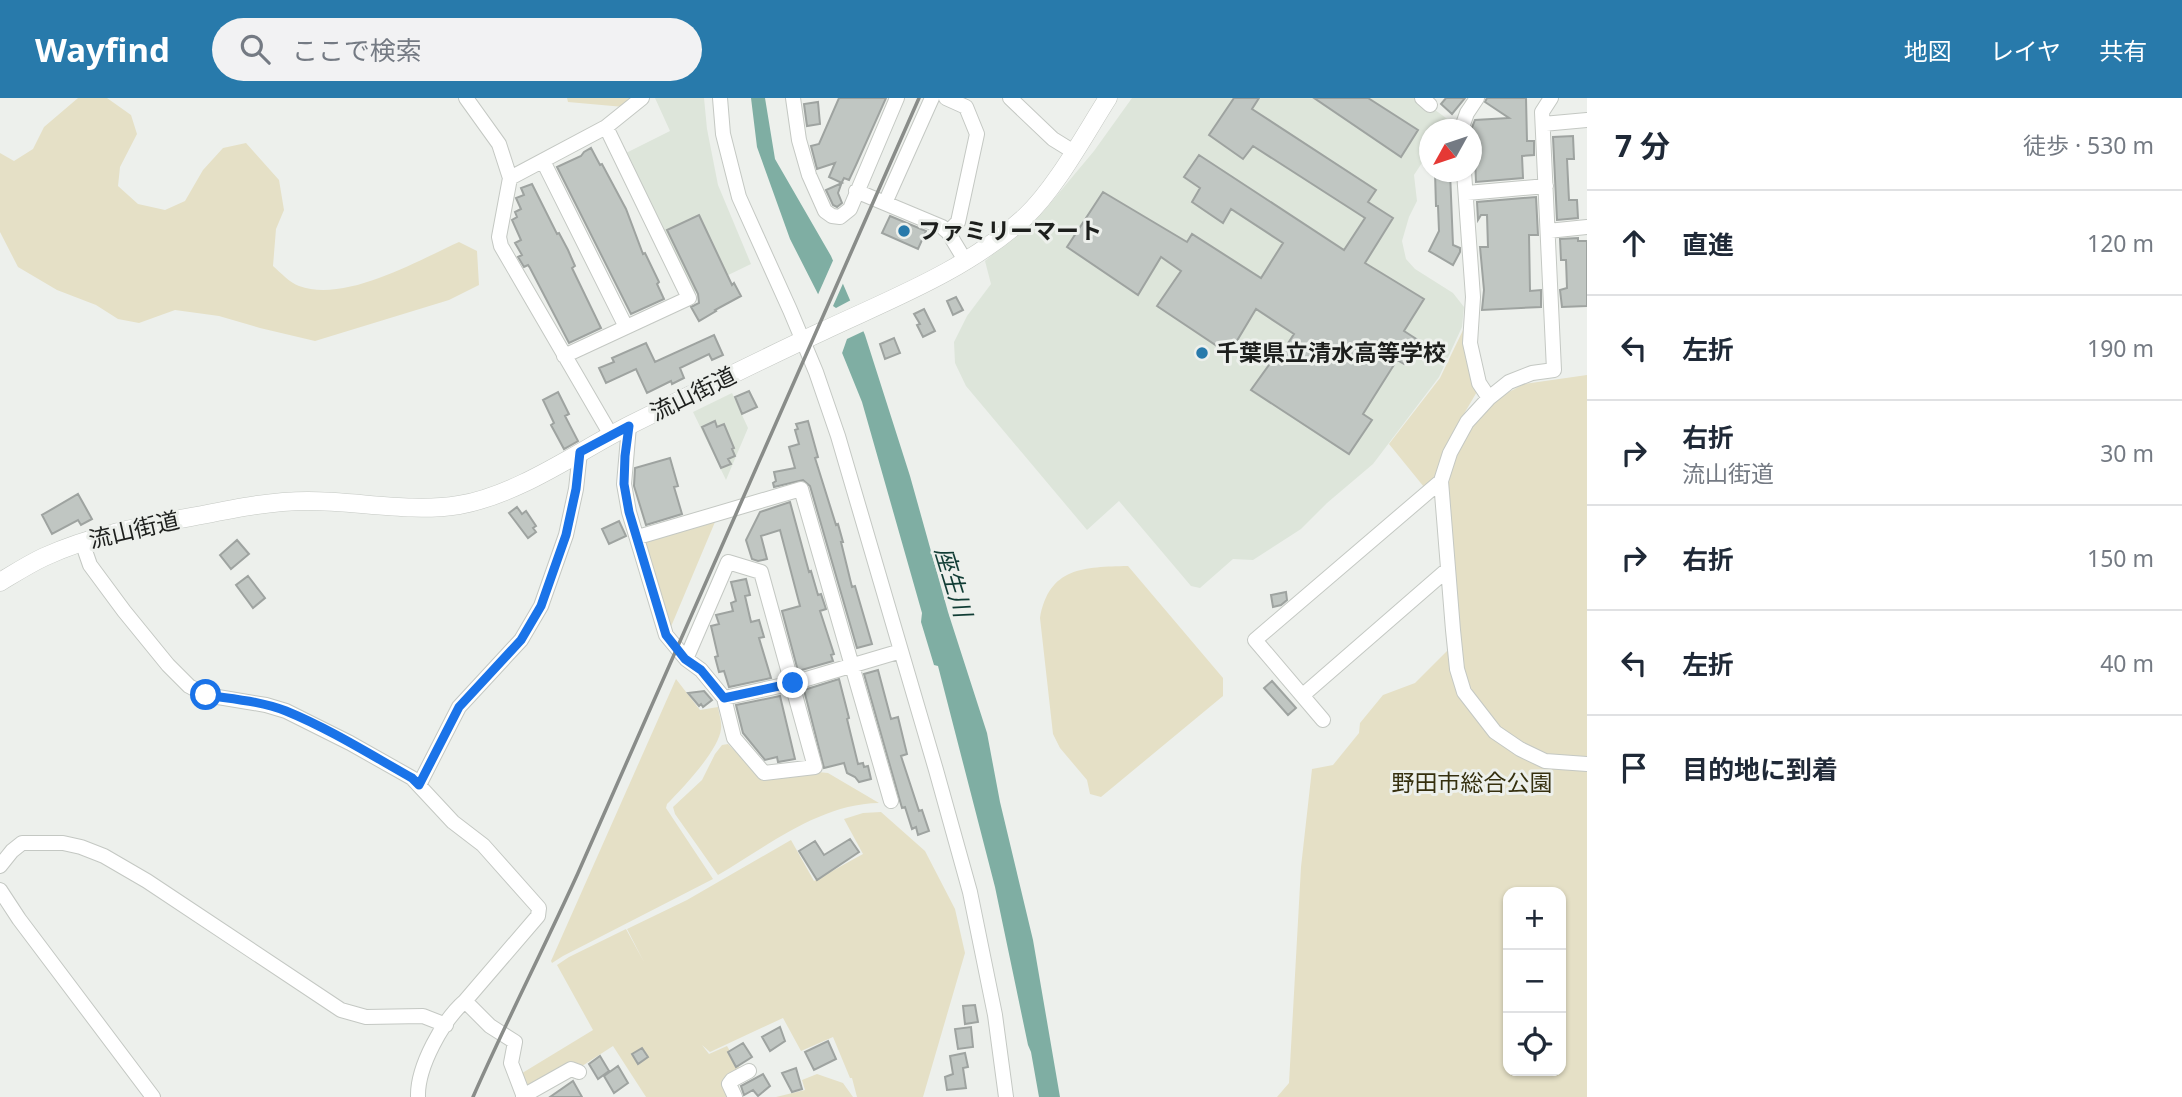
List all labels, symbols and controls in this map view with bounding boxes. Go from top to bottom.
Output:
search box [212,18,702,81]
text: Wayfind [35,27,170,72]
icon: search [236,30,274,68]
text: ここで検索 [292,32,422,68]
text: 地図 [1904,34,1952,67]
text: レイヤ [1990,34,2061,67]
text: 共有 [2099,34,2147,67]
north arrow [1419,119,1482,182]
text: 7 分 [1615,125,1670,166]
text: 徒歩 · 530 m [2023,129,2154,161]
place label: ファミリーマート [918,214,1102,246]
marker: ファミリーマート [896,223,912,239]
icon: ahead [1615,224,1653,262]
text: 直進 [1682,226,1734,262]
text: 120 m [2087,227,2154,259]
icon: left [1615,329,1653,367]
text: 左折 [1682,331,1734,367]
text: 190 m [2087,332,2154,364]
place label: 千葉県立清水高等学校 [1216,336,1446,368]
marker: 千葉県立清水高等学校 [1194,345,1210,361]
street label: 流山街道 [644,359,741,428]
text: 右折 [1682,419,1734,455]
icon: right [1615,434,1653,472]
text: 30 m [2100,437,2154,469]
text: 流山街道 [1682,457,1774,489]
street label: 流山街道 [85,503,182,555]
icon: right [1615,539,1653,577]
text: 右折 [1682,541,1734,577]
water label: 座生川 [928,542,982,624]
text: 150 m [2087,542,2154,574]
icon: left [1615,644,1653,682]
text: 左折 [1682,646,1734,682]
text: 40 m [2100,647,2154,679]
route end [777,667,808,698]
route start [190,679,221,710]
icon: arrive [1615,749,1653,787]
text: 目的地に到着 [1682,751,1838,787]
park label: 野田市総合公園 [1392,766,1553,798]
map controls [1503,887,1566,1076]
button: + [1503,887,1566,950]
button: − [1503,950,1566,1013]
button: locate [1503,1013,1566,1076]

